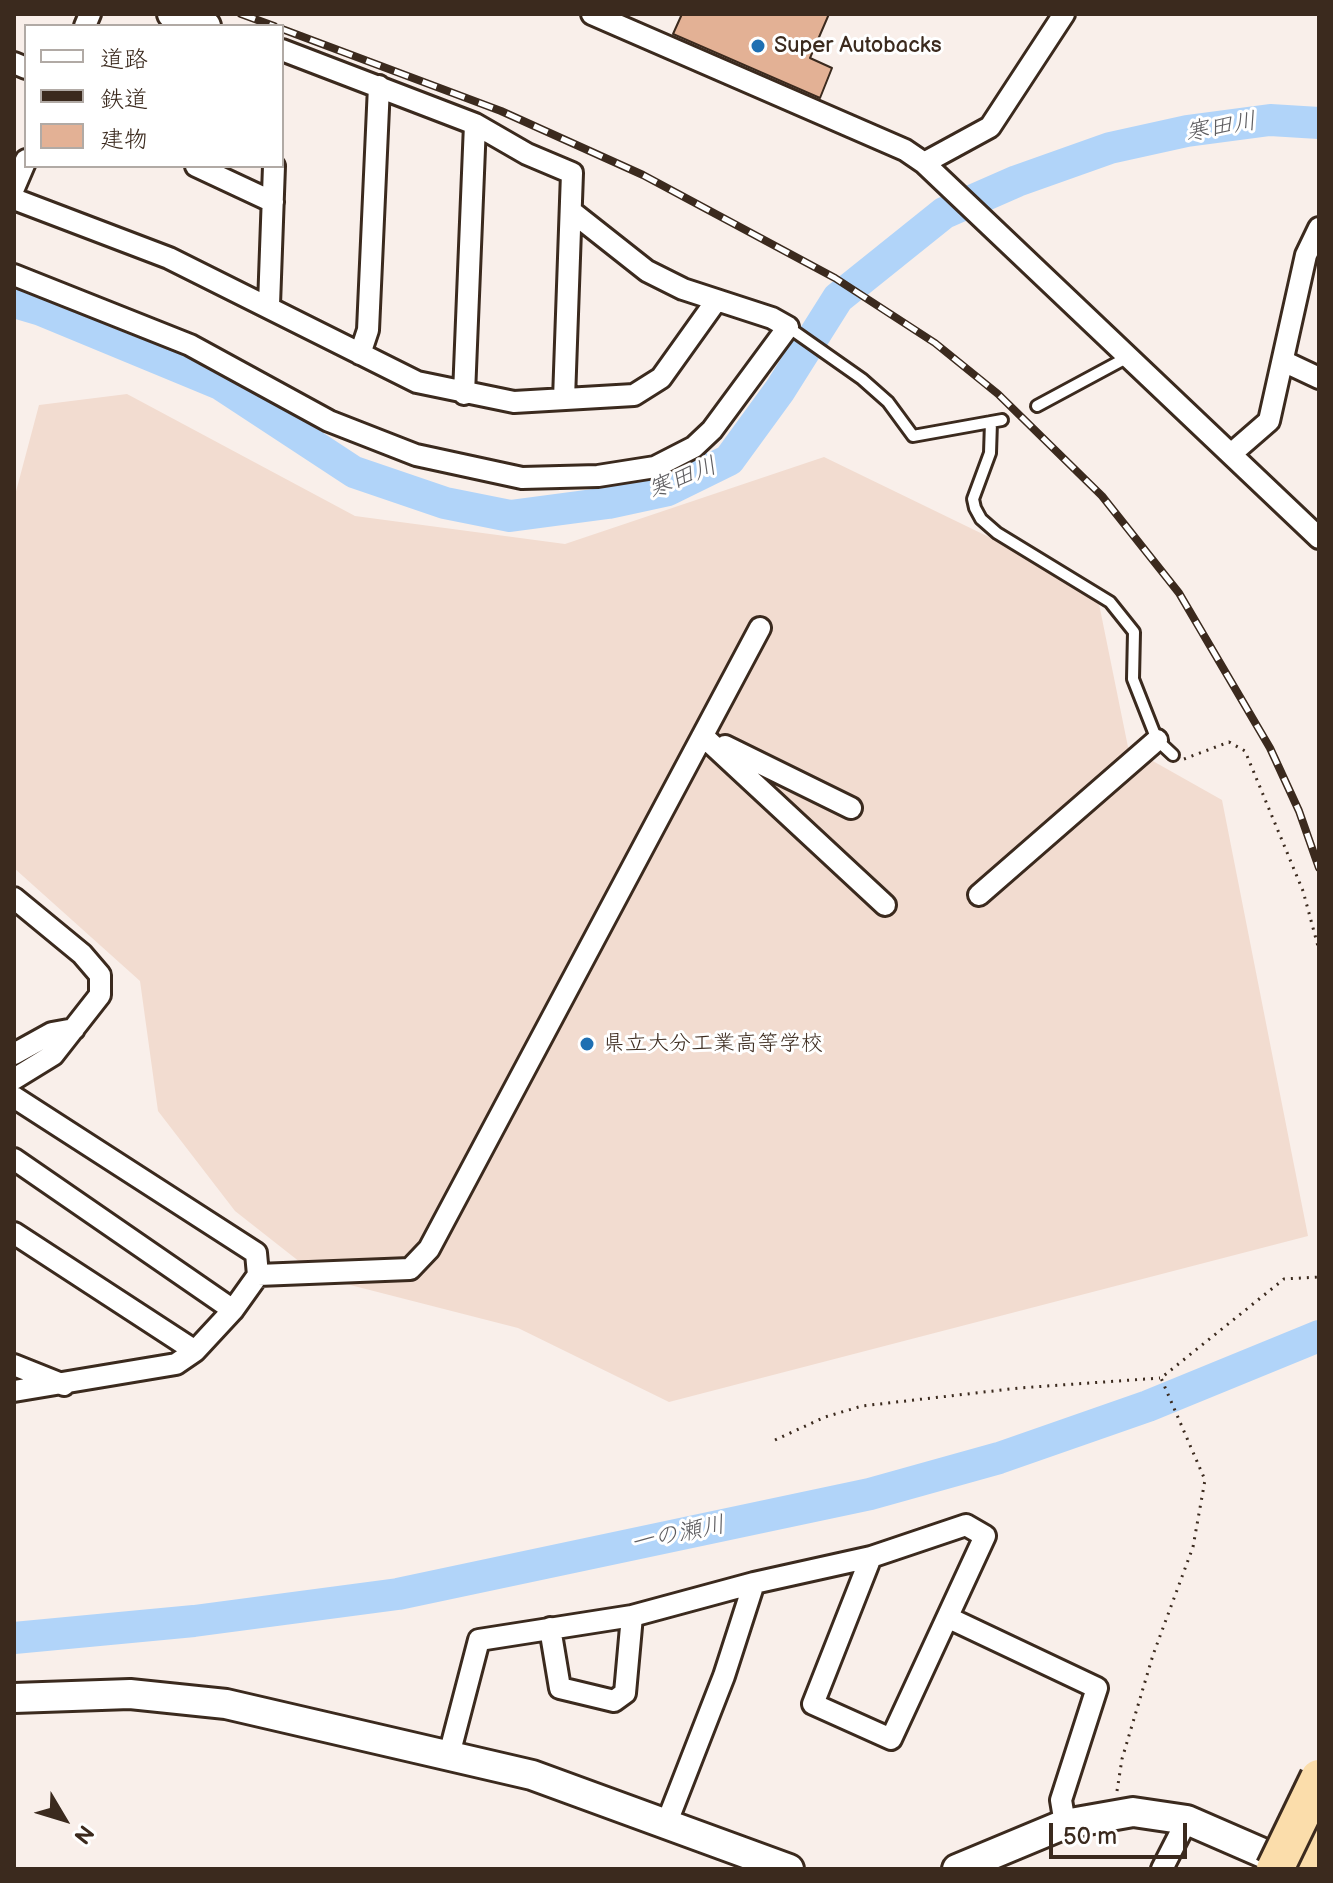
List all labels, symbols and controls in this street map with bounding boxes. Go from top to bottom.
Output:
legend [24,24,284,168]
place label: Super Autobacks [774,33,942,59]
marker: Super Autobacks [749,37,767,55]
text: 道路 [100,45,148,74]
text: 鉄道 [100,85,148,114]
water label: 寒田川 [1183,108,1259,148]
text: 建物 [100,125,148,154]
water label: 寒田川 [644,452,722,506]
place label: 県立大分工業高等学校 [603,1031,823,1057]
marker: 県立大分工業高等学校 [578,1035,596,1053]
water label: 一の瀬川 [628,1511,728,1559]
north arrow [24,1779,104,1859]
scale bar [1053,1807,1191,1857]
text: N [68,1819,99,1849]
text: 50 m [1063,1822,1117,1851]

